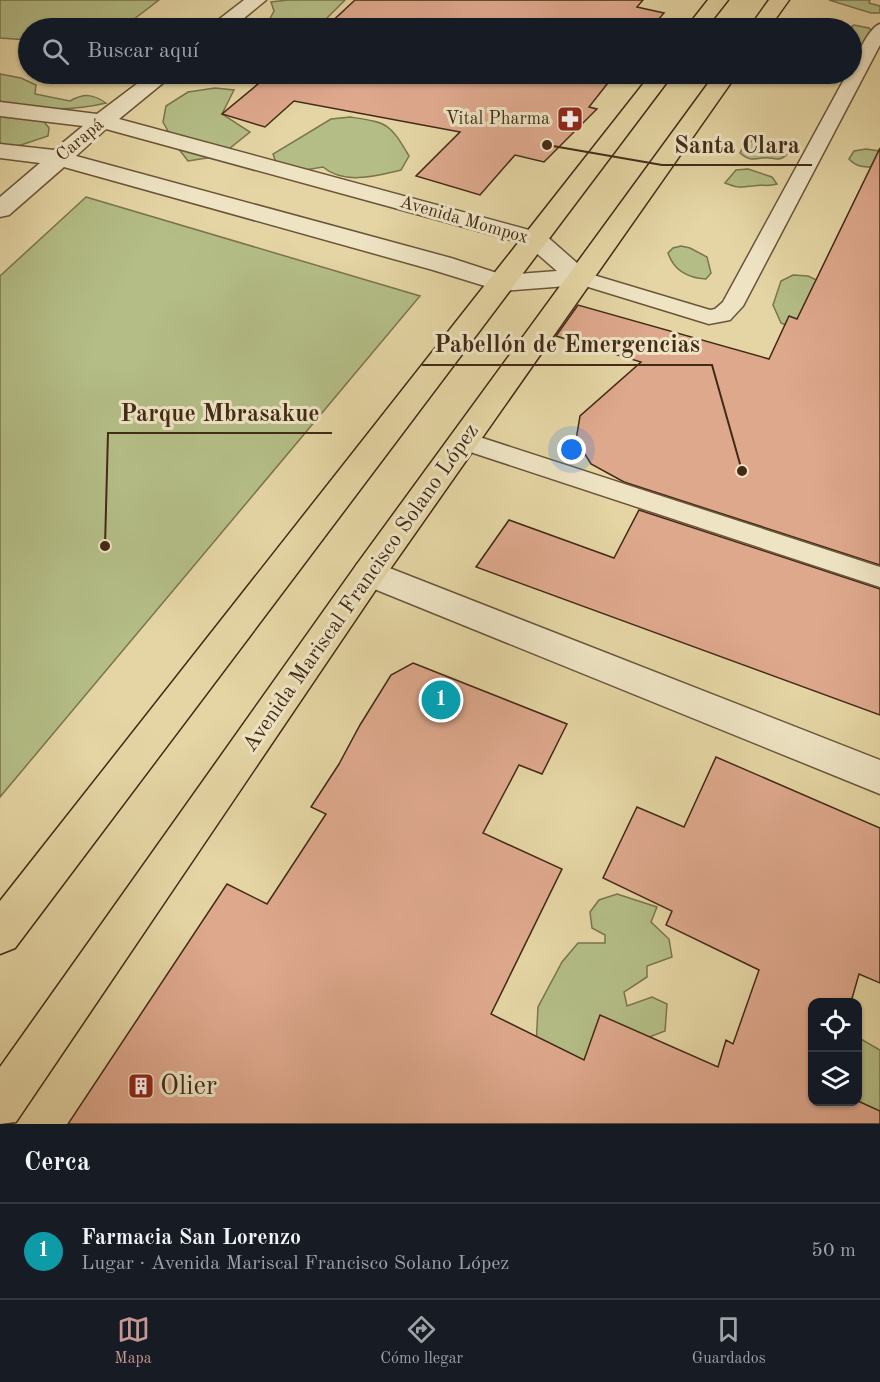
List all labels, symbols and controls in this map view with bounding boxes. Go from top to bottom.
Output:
search box [18,18,862,84]
icon: search [39,35,72,68]
text: Buscar aquí [87,40,199,62]
pharmacy icon: Vital Pharma [555,104,585,134]
place label: Vital Pharma [445,110,550,128]
street label: Carapá [53,115,107,165]
callout: Santa Clara [662,123,812,165]
text: Santa Clara [674,135,800,159]
street label: Avenida Mompox [398,193,530,247]
callout: Pabellón de Emergencias [422,323,712,365]
text: Pabellón de Emergencias [434,334,700,358]
callout: Parque Mbrasakue [108,391,332,433]
text: Parque Mbrasakue [120,403,320,427]
street label: Avenida Mariscal Francisco Solano López [239,420,483,756]
your location [557,435,586,464]
pin: 1 [422,678,460,722]
map controls [808,998,862,1106]
button: locate [808,998,862,1052]
button: layers [808,1052,862,1106]
building icon: Olier [126,1071,156,1101]
place label: Olier [160,1073,217,1100]
text: Cerca [24,1150,90,1176]
text: Farmacia San Lorenzo [81,1227,301,1249]
text: 1 [38,1241,49,1261]
text: 50 m [811,1241,856,1261]
text: Lugar · Avenida Mariscal Francisco Solano López [81,1254,509,1274]
tab: Mapa [114,1313,152,1369]
tab: Cómo llegar [380,1313,463,1369]
tab: Guardados [692,1313,766,1369]

